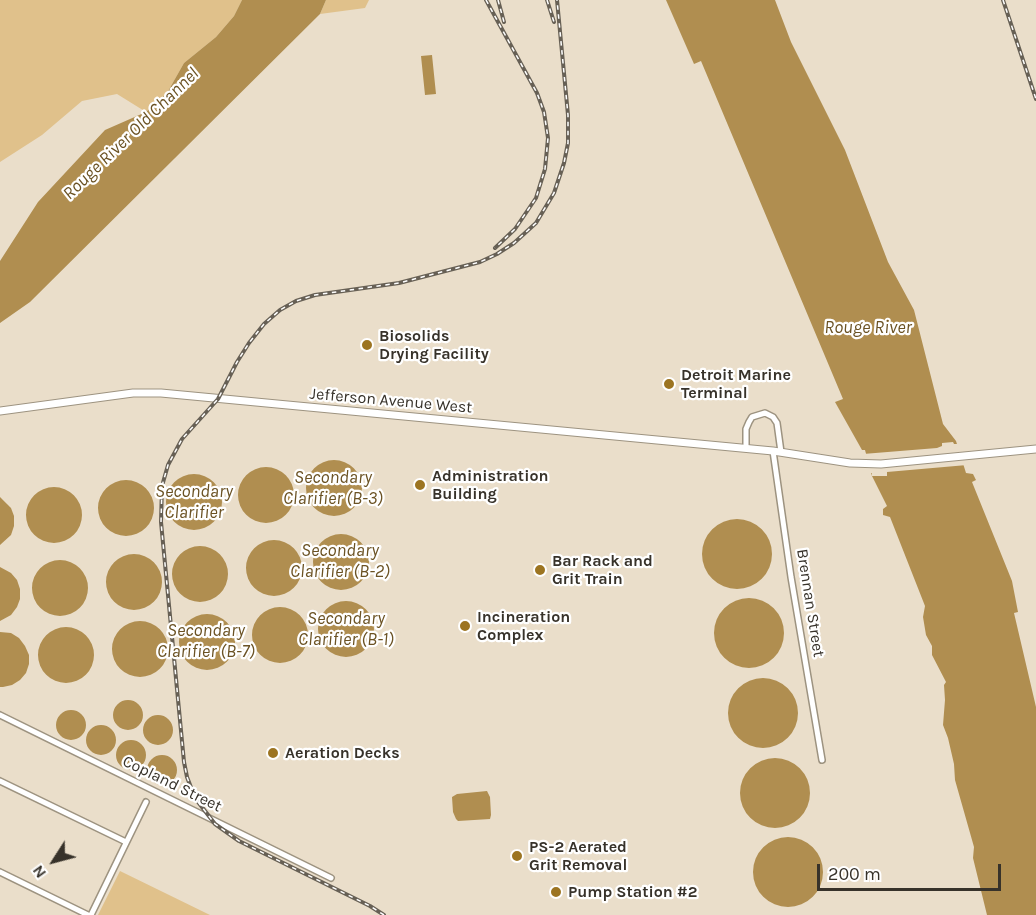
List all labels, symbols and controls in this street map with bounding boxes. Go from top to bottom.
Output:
water label: Rouge River Old Channel [58,63,204,205]
water label: Rouge River [824,317,912,339]
place label: Biosolids Drying Facility [379,326,489,364]
marker: Biosolids Drying Facility [360,338,374,352]
place label: Detroit Marine Terminal [681,365,791,403]
marker: Detroit Marine Terminal [662,377,676,391]
street label: Jefferson Avenue West [309,384,473,418]
place label: Administration Building [432,466,548,504]
water label: Secondary Clarifier (B-3) [283,467,383,510]
marker: Administration Building [413,478,427,492]
water label: Secondary Clarifier [155,481,233,524]
water label: Secondary Clarifier (B-2) [290,540,390,582]
street label: Brennan Street [792,547,828,659]
place label: Bar Rack and Grit Train [552,551,653,589]
marker: Bar Rack and Grit Train [533,563,547,577]
place label: Incineration Complex [477,607,570,645]
water label: Secondary Clarifier (B-1) [298,608,394,650]
marker: Incineration Complex [458,619,472,633]
water label: Secondary Clarifier (B-7) [157,620,255,662]
place label: Aeration Decks [285,743,400,763]
marker: Aeration Decks [266,746,280,760]
street label: Copland Street [119,752,225,816]
north arrow [24,831,84,891]
place label: PS-2 Aerated Grit Removal [529,837,627,875]
marker: PS-2 Aerated Grit Removal [510,849,524,863]
scale bar [820,852,1004,890]
text: N [28,862,50,882]
text: 200 m [828,863,881,885]
place label: Pump Station #2 [568,882,697,902]
marker: Pump Station #2 [549,885,563,899]

